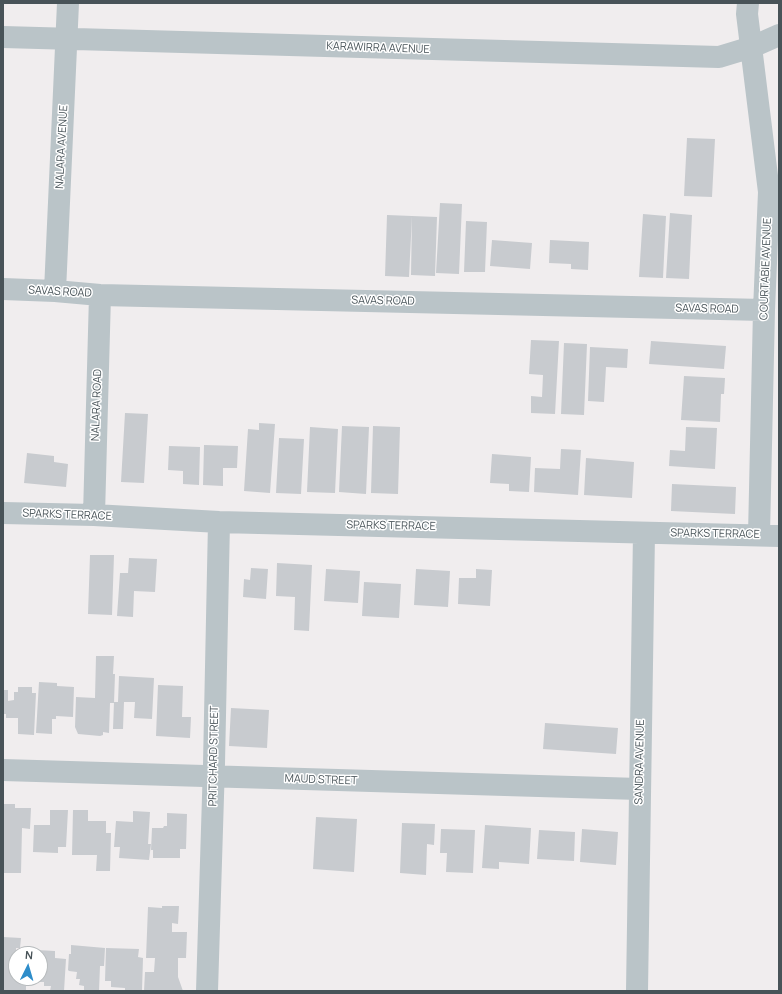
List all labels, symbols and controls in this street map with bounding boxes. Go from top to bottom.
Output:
street label: KARAWIRRA AVENUE [326,40,430,56]
street label: NALARA AVENUE [53,105,71,189]
street label: COURTABIE AVENUE [758,218,774,320]
street label: SAVAS ROAD [28,284,92,300]
street label: SAVAS ROAD [351,294,415,308]
street label: SAVAS ROAD [675,302,739,316]
street label: NALARA ROAD [89,369,105,441]
street label: SPARKS TERRACE [22,507,112,523]
street label: SPARKS TERRACE [346,519,436,533]
street label: SPARKS TERRACE [670,527,760,541]
street label: PRITCHARD STREET [207,705,221,807]
street label: SANDRA AVENUE [633,719,647,805]
street label: MAUD STREET [284,772,358,788]
north arrow [8,946,48,986]
text: N [24,947,34,962]

